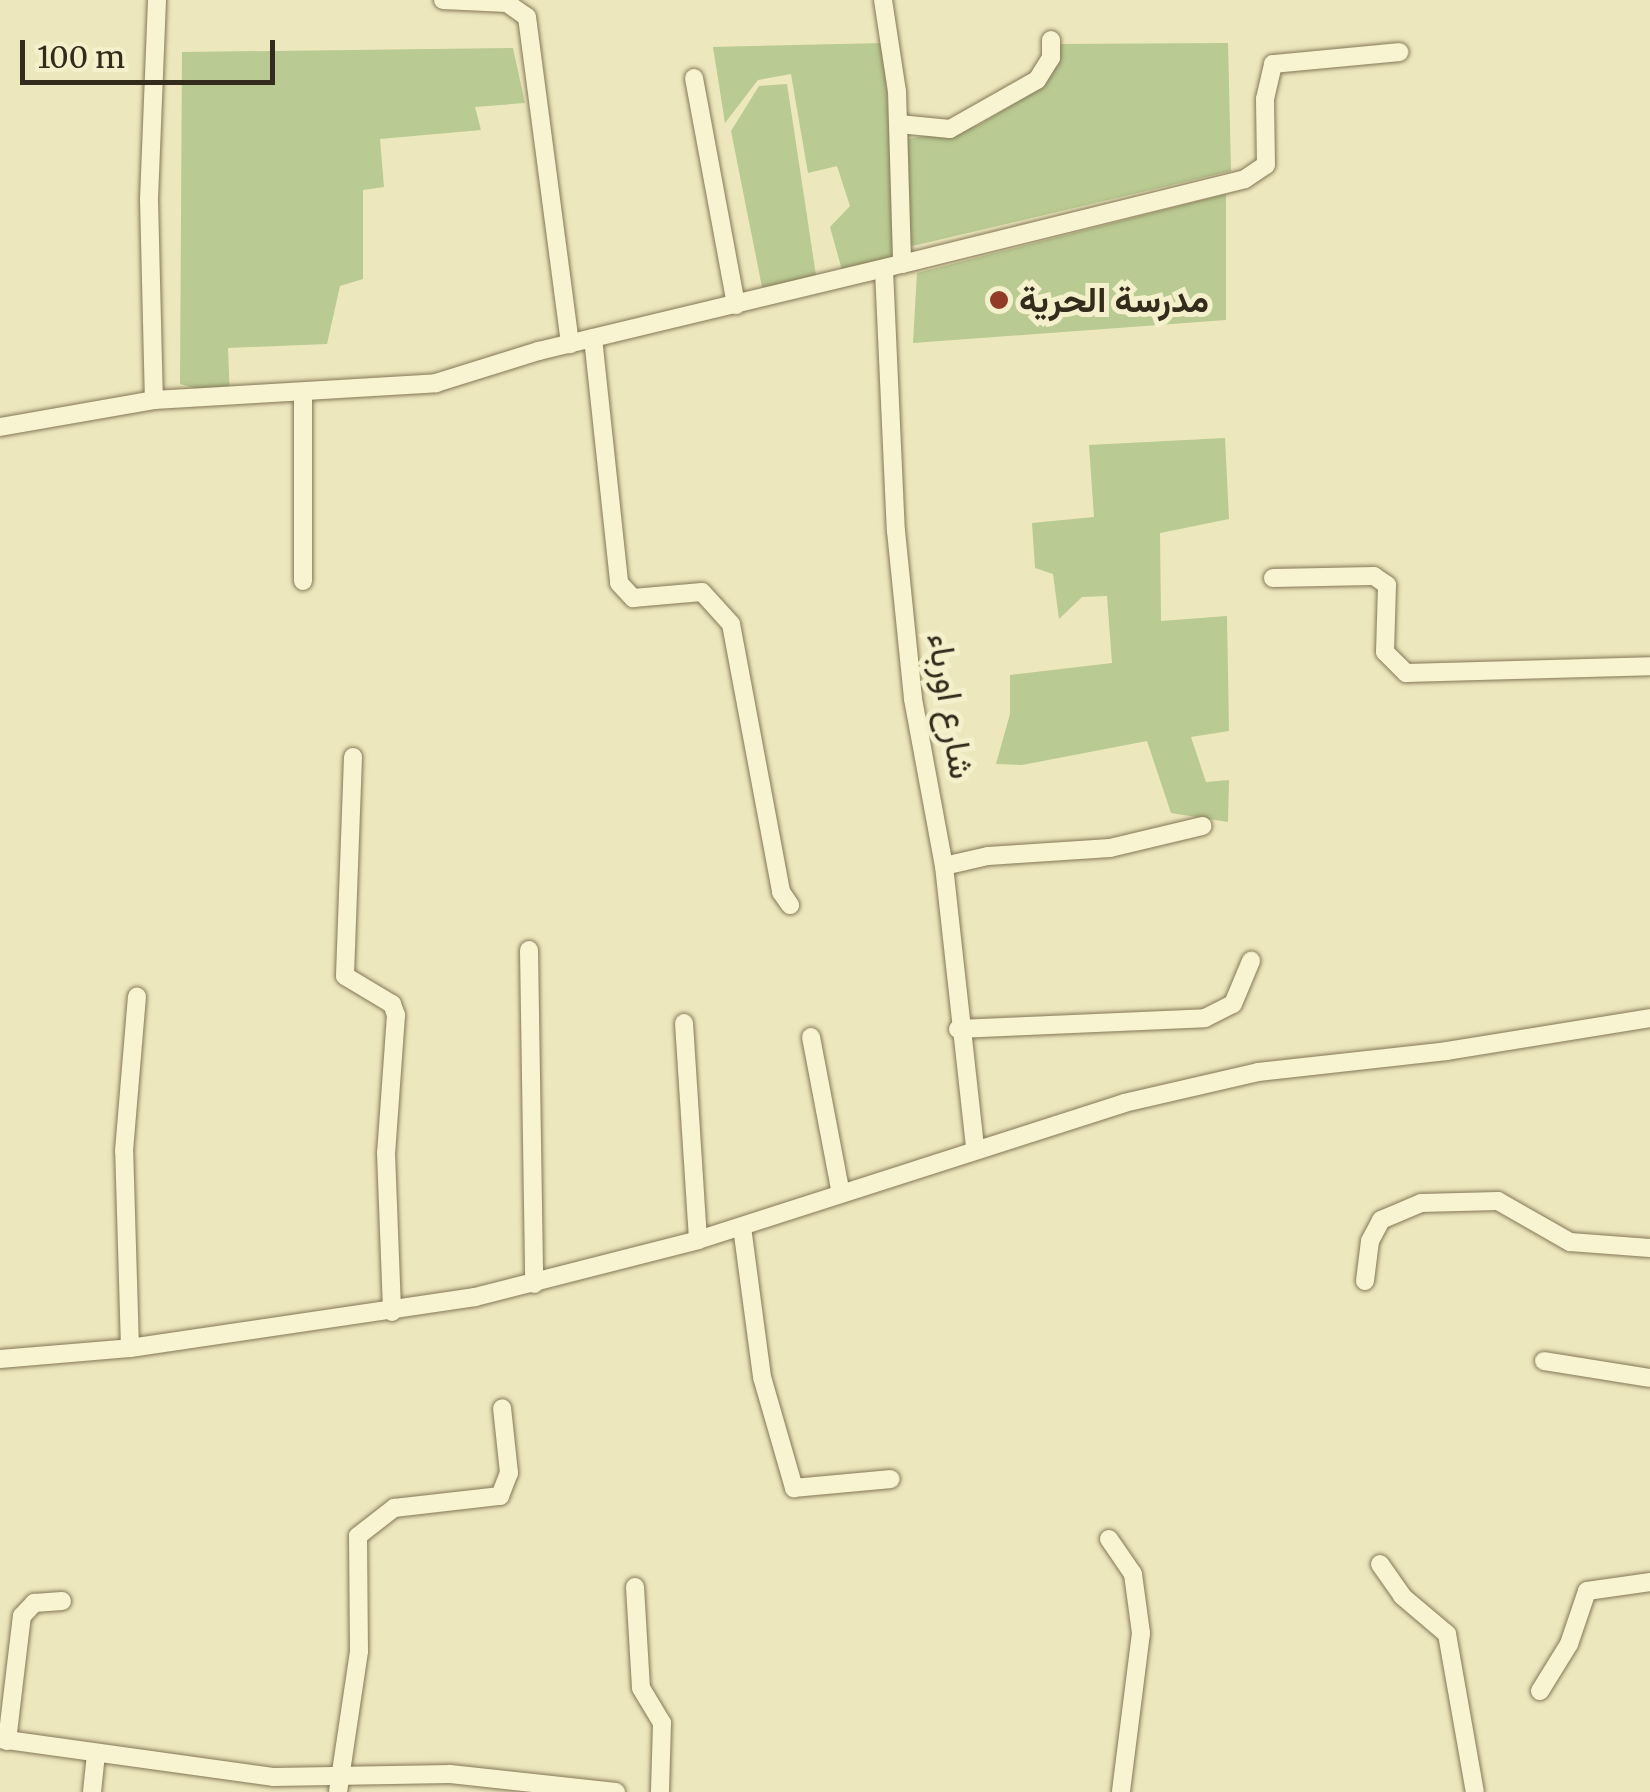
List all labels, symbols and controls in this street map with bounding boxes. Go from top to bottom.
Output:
scale bar [25,20,280,82]
text: 100 m [37,38,125,76]
place label: مدرسة الحرية [1019,279,1209,321]
marker: مدرسة الحرية [988,289,1010,311]
street label: شارع اورباء [919,630,983,782]

